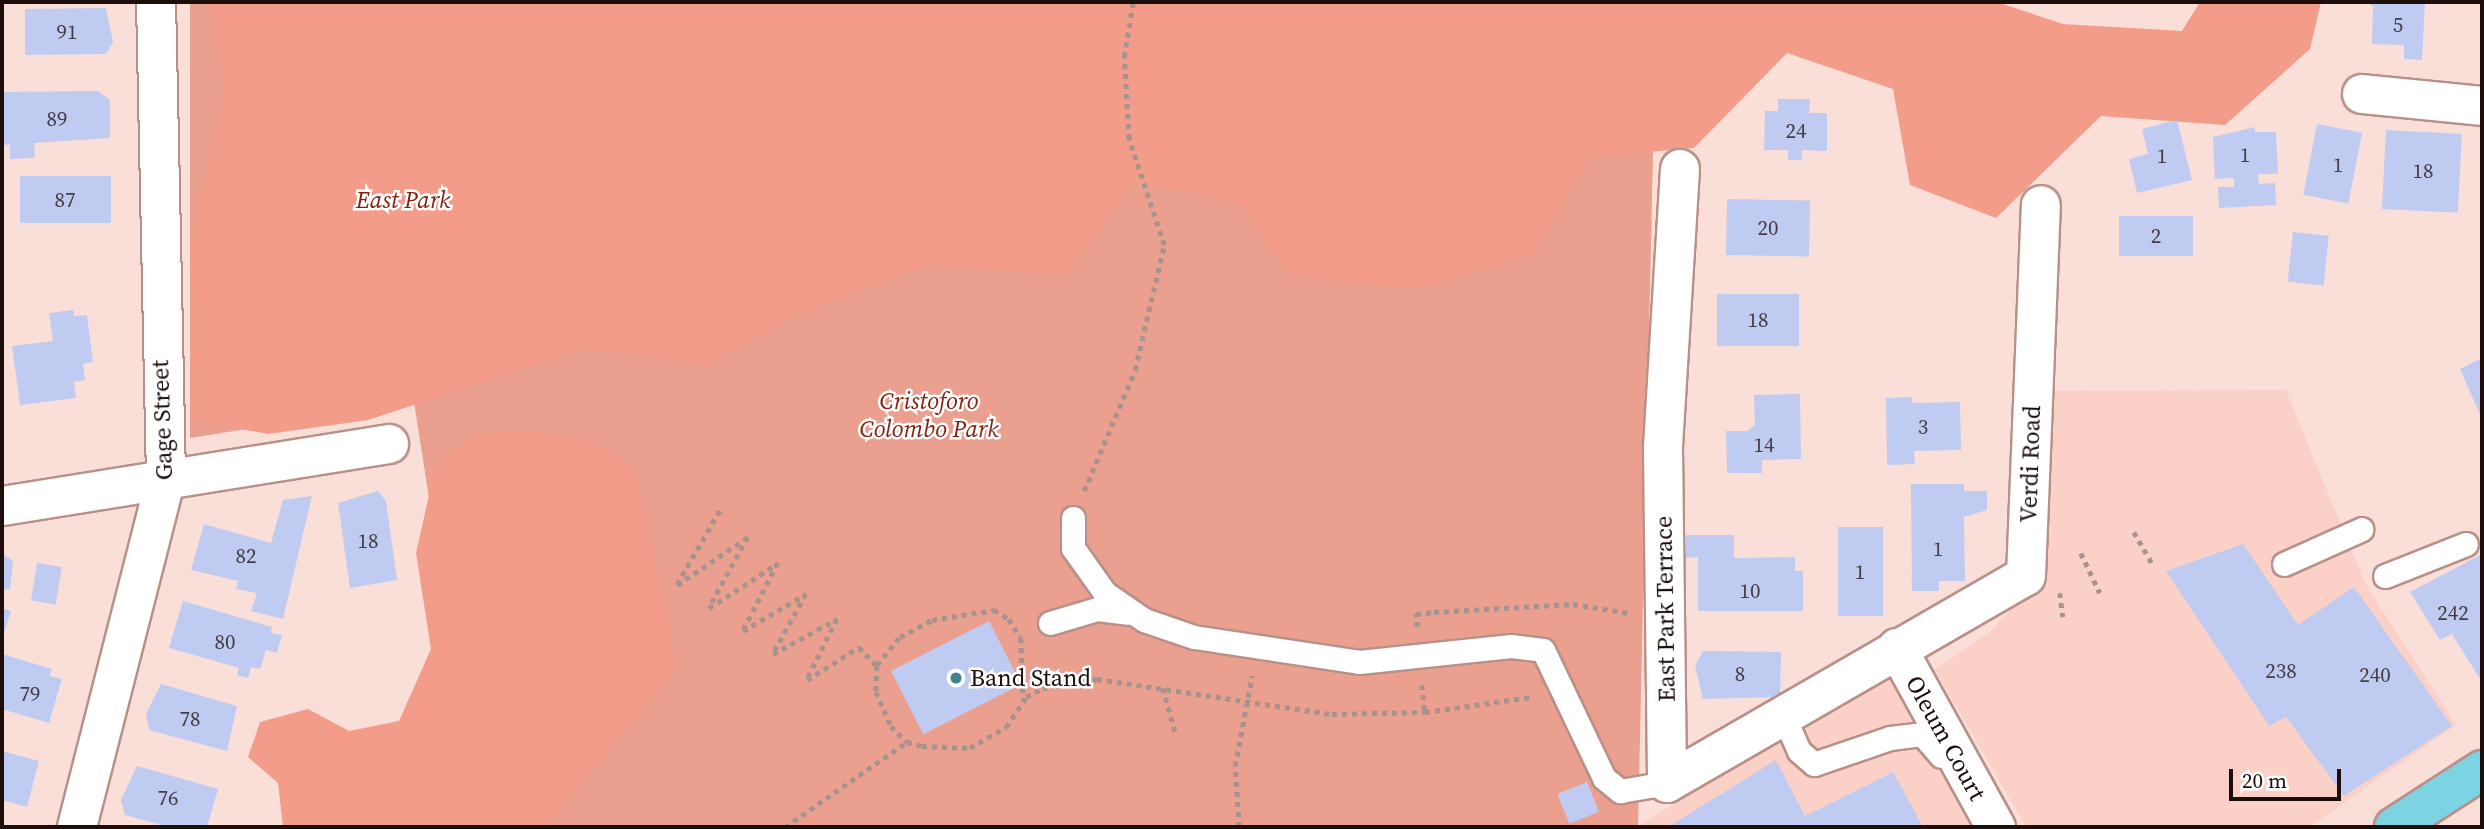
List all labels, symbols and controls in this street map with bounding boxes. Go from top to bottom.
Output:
house number: 5 [2393,12,2403,38]
house number: 91 [57,19,77,45]
house number: 89 [47,106,67,132]
house number: 24 [1786,118,1806,144]
house number: 1 [2240,142,2250,168]
house number: 1 [2157,143,2167,169]
house number: 1 [2333,152,2343,178]
house number: 18 [2413,158,2433,184]
park label: East Park [356,186,450,214]
house number: 87 [55,187,75,213]
house number: 20 [1758,215,1778,241]
house number: 2 [2151,223,2161,249]
house number: 18 [1748,307,1768,333]
street label: Gage Street [146,359,178,481]
park label: Cristoforo Colombo Park [859,387,999,443]
street label: Verdi Road [2014,405,2046,523]
house number: 3 [1918,414,1928,440]
house number: 14 [1754,432,1774,458]
street label: East Park Terrace [1649,515,1681,703]
house number: 18 [358,528,378,554]
house number: 1 [1933,536,1943,562]
house number: 82 [236,543,256,569]
house number: 1 [1855,559,1865,585]
house number: 10 [1740,578,1760,604]
house number: 242 [2437,600,2469,626]
house number: 80 [215,629,235,655]
house number: 238 [2265,658,2297,684]
house number: 8 [1735,661,1745,687]
house number: 240 [2359,662,2391,688]
place label: Band Stand [970,664,1091,692]
marker: Band Stand [948,670,964,686]
street label: Oleum Court [1900,671,1992,805]
house number: 79 [20,681,40,707]
house number: 78 [180,706,200,732]
scale bar [2232,756,2344,800]
text: 20 m [2242,766,2287,795]
house number: 76 [158,785,178,811]

